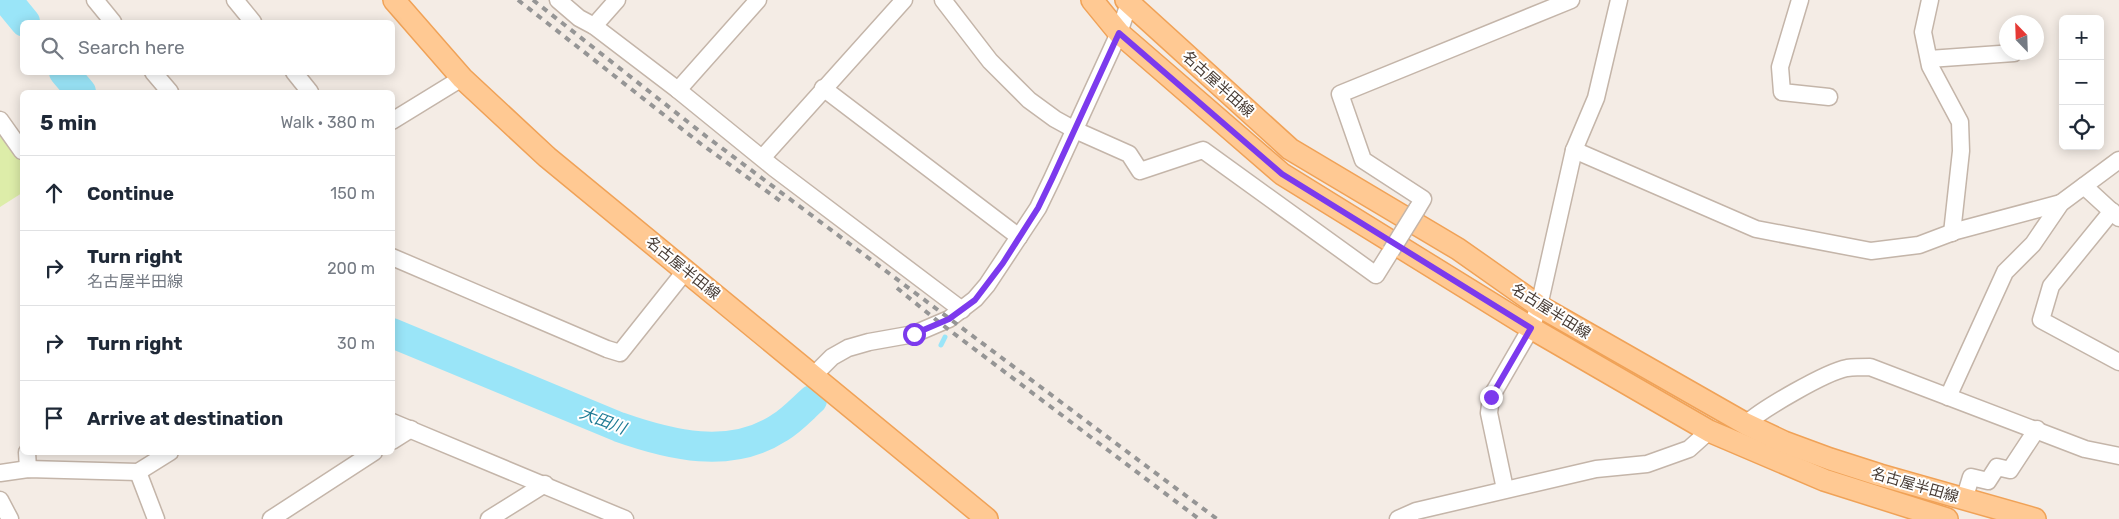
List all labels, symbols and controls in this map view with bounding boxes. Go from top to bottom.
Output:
north arrow [1999,15,2044,60]
map controls [2059,15,2104,150]
button: + [2059,15,2104,60]
search box [20,20,395,75]
icon: search [38,34,66,62]
text: Search here [78,36,185,59]
street label: 名古屋半田線 [1179,47,1257,121]
button: − [2059,60,2104,105]
button: locate [2059,105,2104,150]
text: 5 min [40,110,97,135]
text: Walk · 380 m [281,113,375,132]
icon: ahead [40,179,68,207]
text: Continue [87,182,174,205]
text: 150 m [330,184,375,203]
street label: 名古屋半田線 [642,233,724,303]
text: Turn right [87,245,182,268]
icon: right [40,254,68,282]
text: 200 m [327,259,375,278]
text: 名古屋半田線 [87,272,183,291]
street label: 名古屋半田線 [1508,280,1594,342]
route start [903,323,926,346]
icon: right [40,329,68,357]
text: Turn right [87,332,182,355]
text: 30 m [337,334,375,353]
route end [1480,386,1503,409]
water label: 大田川 [577,403,630,439]
icon: arrive [40,404,68,432]
text: Arrive at destination [87,407,283,430]
street label: 名古屋半田線 [1869,464,1961,506]

